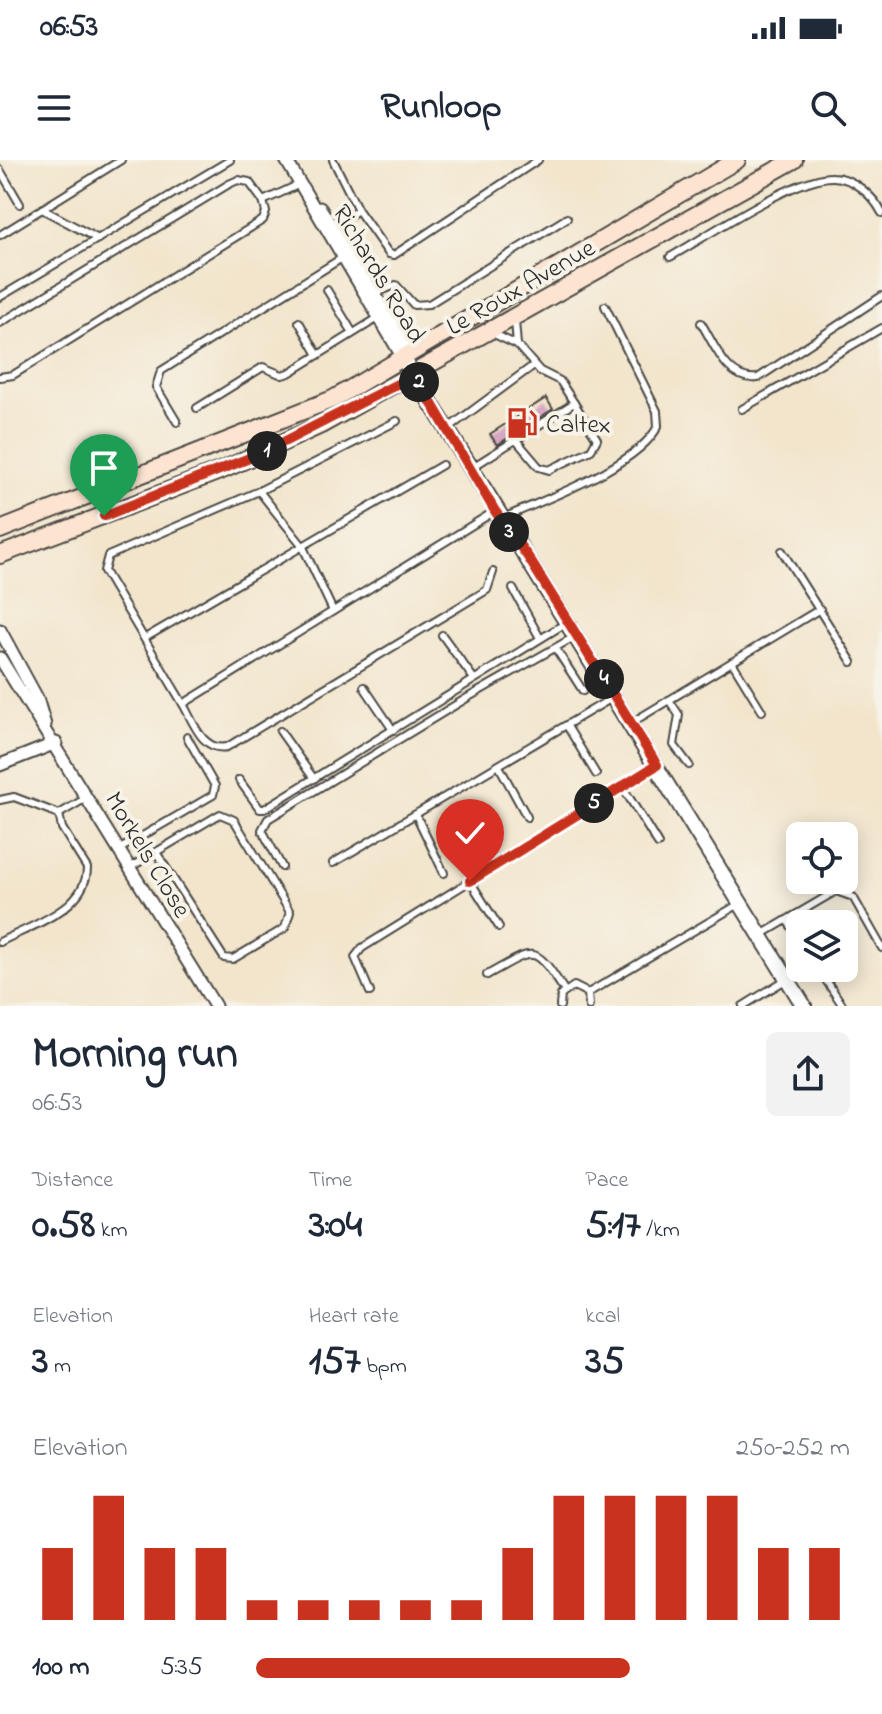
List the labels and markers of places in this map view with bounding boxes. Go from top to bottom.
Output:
pin: 2 [399,362,439,402]
fuel station icon: Caltex [505,406,539,440]
place label: Caltex [546,407,611,445]
pin: 1 [247,431,287,471]
pin [70,434,138,516]
pin: 3 [489,512,529,552]
pin: 4 [584,659,624,699]
pin: 5 [574,783,614,823]
pin [436,799,504,881]

